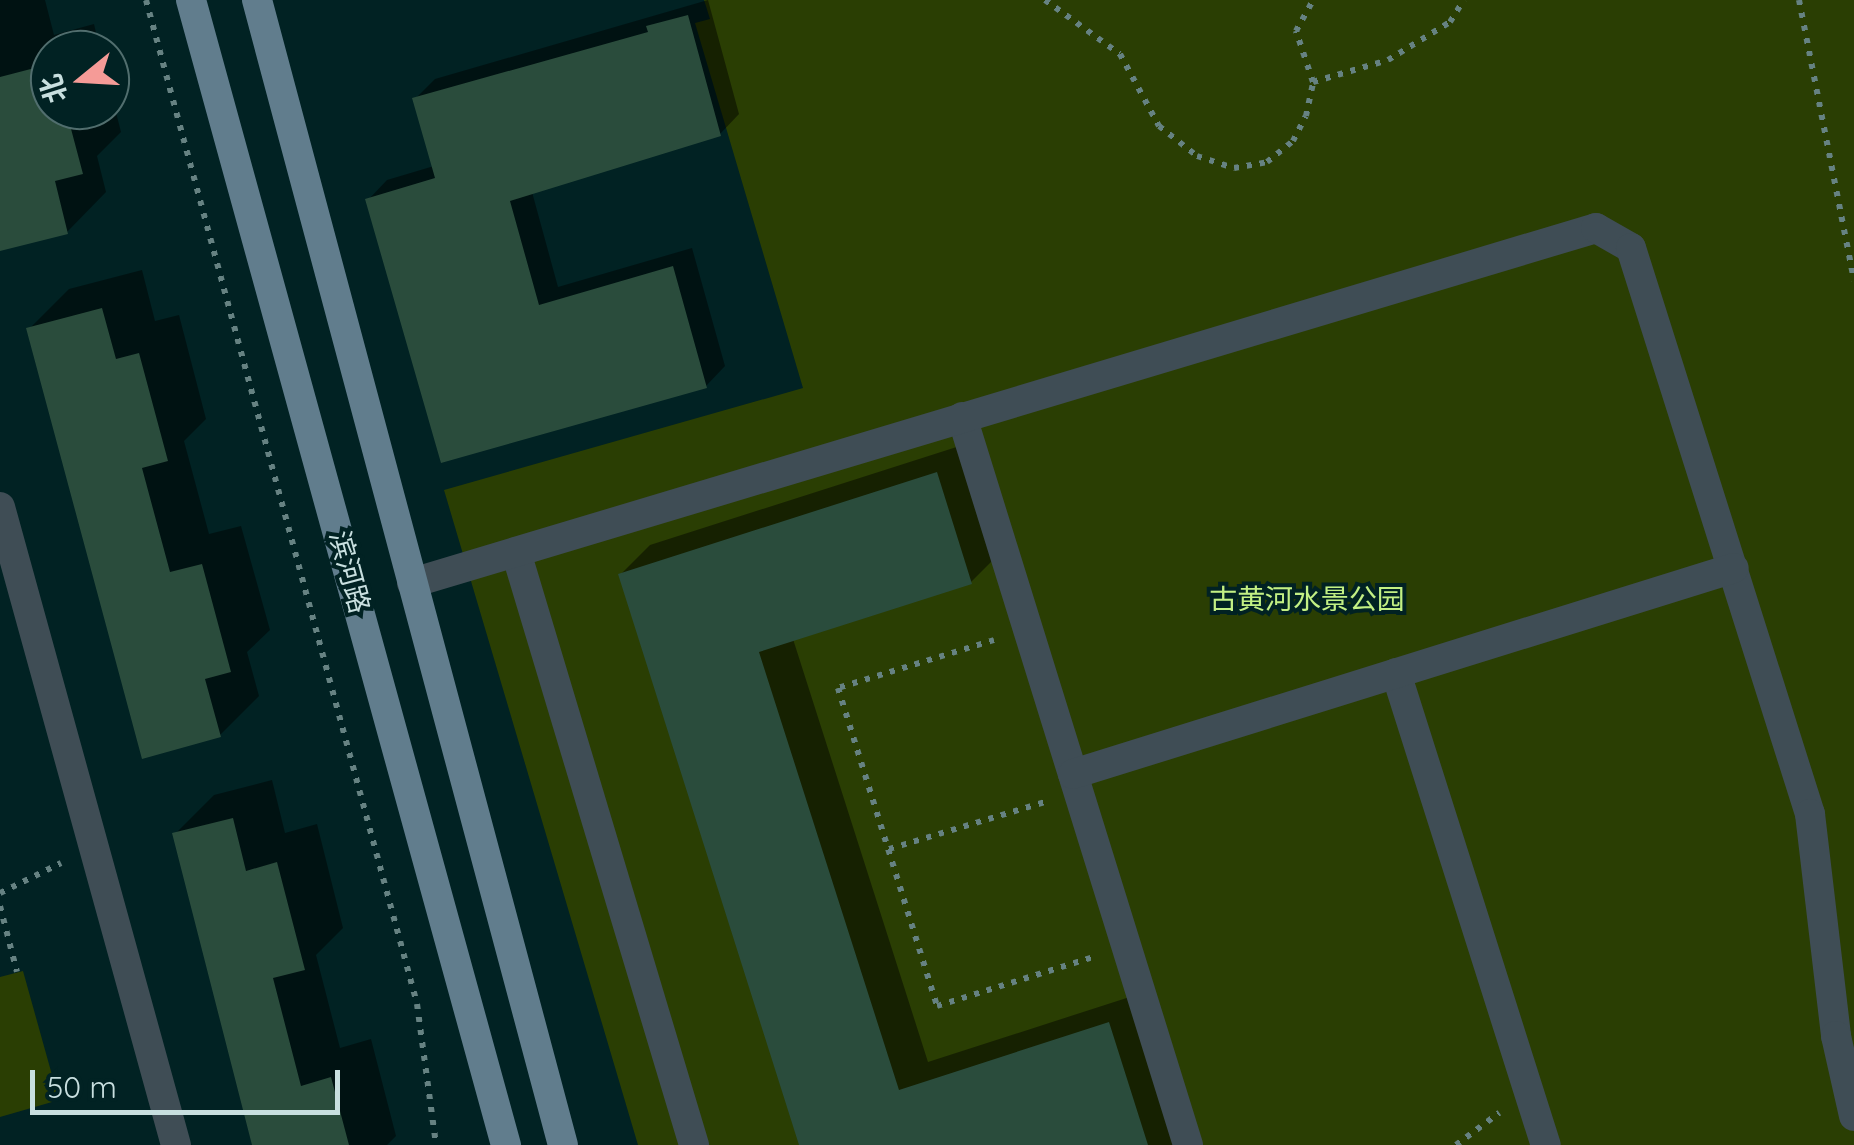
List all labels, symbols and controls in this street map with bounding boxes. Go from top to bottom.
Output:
north arrow [30,30,130,130]
text: 北 [32,70,74,108]
street label: 滨河路 [323,527,377,617]
park label: 古黄河水景公园 [1209,582,1405,616]
scale bar [35,1050,345,1112]
text: 50 m [47,1068,117,1106]

